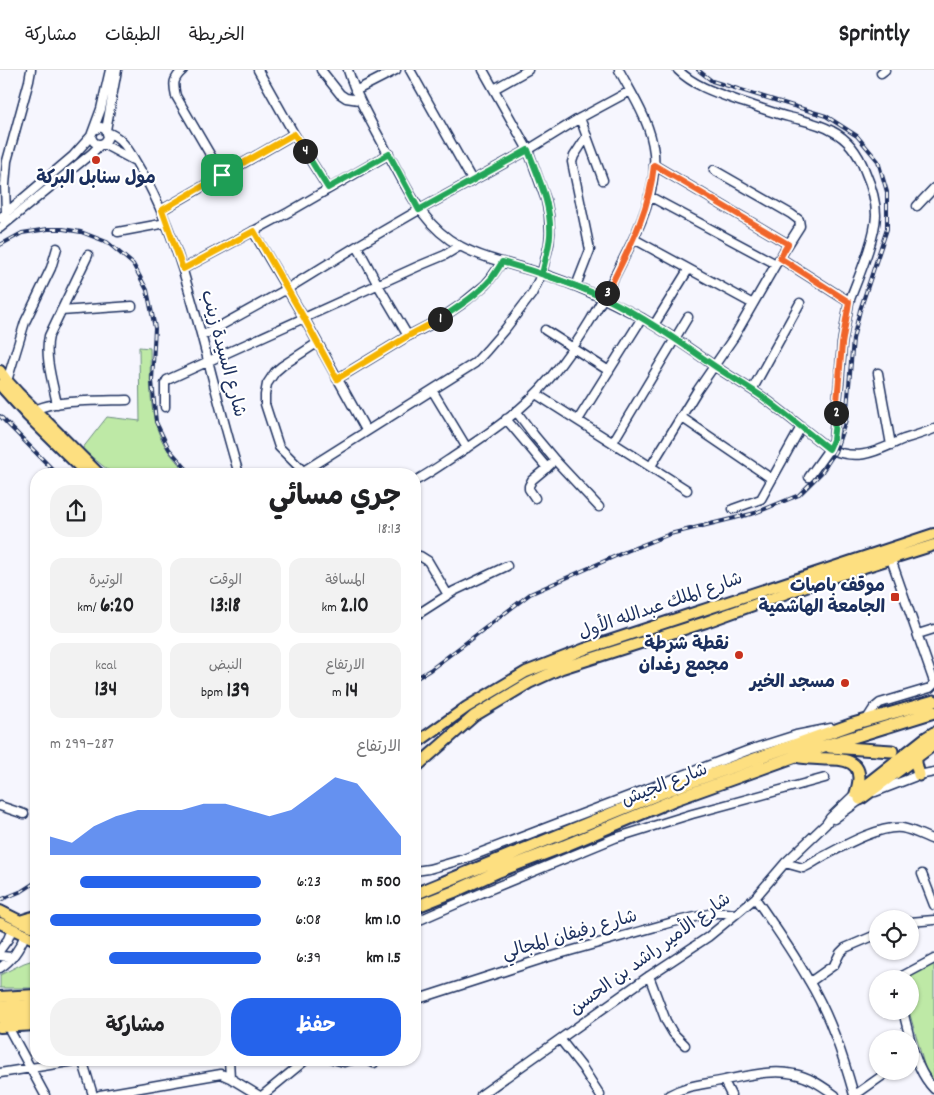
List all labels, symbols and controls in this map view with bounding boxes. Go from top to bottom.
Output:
text: Sprintly [839,18,909,52]
text: مشاركة [25,24,77,49]
text: الطبقات [105,24,161,49]
text: الخريطة [189,24,245,49]
pin: 4 [292,138,318,164]
text: 4 [303,141,308,161]
marker: مول سنابل البركة [90,154,102,166]
pin [201,154,243,196]
icon: arrive [208,161,236,189]
place label: مول سنابل البركة [36,167,156,192]
pin: 3 [594,280,620,306]
text: 3 [604,283,611,303]
street label: شارع السيدة زينب [193,288,251,420]
pin: 1 [428,306,452,332]
text: 1 [439,309,442,329]
pin: 2 [824,400,848,426]
text: 2 [833,403,840,423]
text: جري مسائي [269,479,401,519]
button: share [50,485,102,537]
text: 18:13 [378,518,401,541]
street label: شارع الملك عبدالله الأول [575,565,746,647]
text: الوتيرة [89,571,123,591]
text: الوقت [209,571,242,591]
text: المسافة [325,571,365,591]
place label: موقف باصات الجامعة الهاشمية [759,575,885,621]
marker: موقف باصات الجامعة الهاشمية [889,591,901,603]
text: 6:20 [100,592,134,622]
text: 13:18 [210,592,241,622]
text: 2.10 [340,592,369,622]
text: /km [77,598,100,618]
text: km [322,598,340,618]
place label: نقطة شرطة مجمع رغدان [639,633,729,679]
marker: نقطة شرطة مجمع رغدان [733,649,745,661]
text: kcal [95,656,116,676]
text: النبض [209,656,242,676]
text: الارتفاع [326,656,365,676]
place label: مسجد الخير [748,671,835,696]
text: 134 [95,676,117,706]
text: 139 [226,677,250,707]
text: 14 [345,677,358,707]
marker: مسجد الخير [839,677,851,689]
text: bpm [201,683,226,703]
text: m [332,683,345,703]
text: 287–299 m [50,733,114,756]
text: الارتفاع [356,736,401,759]
street label: شارع الجيش [618,758,712,814]
text: 6:23 [296,871,321,894]
text: 500 m [361,871,401,894]
street label: شارع الأمير راشد بن الحسن [564,886,737,1022]
street label: شارع رفيفان المجالي [499,905,641,968]
text: 6:08 [295,909,321,932]
text: 1.0 km [365,909,401,932]
map controls [869,910,919,1080]
button: locate [869,910,919,960]
text: 6:39 [296,947,321,970]
text: 1.5 km [366,947,401,970]
button: + [869,970,919,1020]
button: مشاركة [50,998,221,1056]
button: حفظ [231,998,401,1056]
button: − [869,1030,919,1080]

